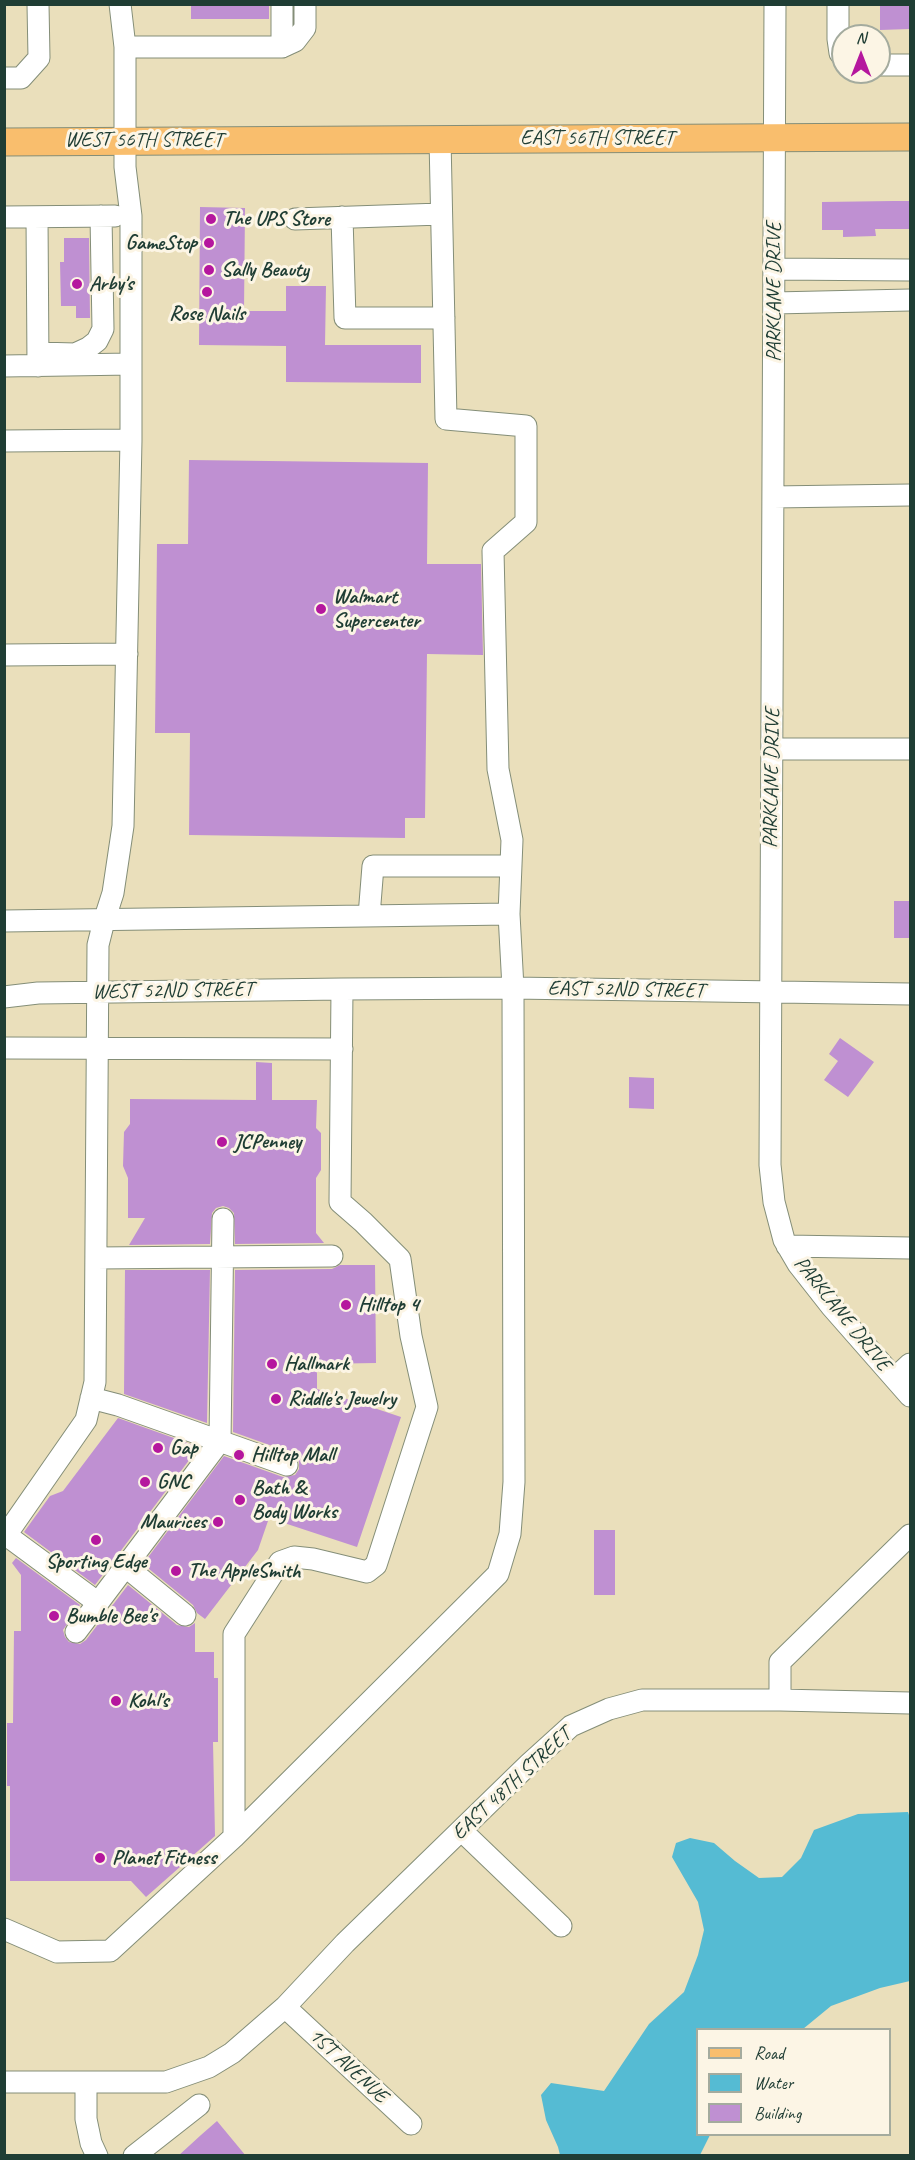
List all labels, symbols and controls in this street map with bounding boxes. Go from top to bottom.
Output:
north arrow [831,24,891,84]
text: N [856,28,866,48]
street label: EAST 56TH STREET [520,125,674,151]
street label: WEST 56TH STREET [65,127,223,153]
place label: The UPS Store [223,206,330,232]
marker: The UPS Store [204,212,218,226]
street label: PARKLANE DRIVE [761,222,787,362]
place label: GameStop [125,230,197,256]
marker: GameStop [202,236,216,250]
place label: Sally Beauty [221,257,309,283]
marker: Sally Beauty [202,263,216,277]
place label: Arby's [89,271,133,297]
marker: Arby's [70,277,84,291]
marker: Rose Nails [200,285,214,299]
place label: Rose Nails [169,301,245,327]
place label: Walmart Supercenter [333,584,419,634]
marker: Walmart Supercenter [314,602,328,616]
street label: PARKLANE DRIVE [758,708,786,848]
street label: EAST 52ND STREET [547,976,705,1004]
street label: WEST 52ND STREET [92,977,254,1005]
place label: JCPenney [234,1129,301,1155]
marker: JCPenney [215,1135,229,1149]
street label: PARKLANE DRIVE [788,1252,896,1376]
place label: Hilltop 4 [358,1292,419,1318]
marker: Hilltop 4 [339,1298,353,1312]
place label: Hallmark [284,1351,349,1377]
marker: Hallmark [265,1357,279,1371]
place label: Riddle's Jewelry [288,1386,396,1412]
marker: Riddle's Jewelry [269,1392,283,1406]
place label: Gap [170,1435,198,1461]
marker: Gap [151,1441,165,1455]
place label: Hilltop Mall [251,1442,335,1468]
marker: Hilltop Mall [232,1448,246,1462]
place label: GNC [157,1469,190,1495]
marker: GNC [138,1475,152,1489]
place label: Bath & Body Works [252,1475,337,1525]
marker: Bath & Body Works [233,1493,247,1507]
place label: Maurices [140,1509,206,1535]
marker: Maurices [211,1515,225,1529]
marker: Sporting Edge [89,1533,103,1547]
place label: Sporting Edge [45,1549,147,1575]
place label: The AppleSmith [188,1558,301,1584]
marker: The AppleSmith [169,1564,183,1578]
place label: Bumble Bee's [66,1603,157,1629]
marker: Bumble Bee's [47,1609,61,1623]
place label: Kohl's [128,1688,169,1714]
marker: Kohl's [109,1694,123,1708]
street label: EAST 48TH STREET [447,1722,577,1846]
place label: Planet Fitness [112,1845,216,1871]
marker: Planet Fitness [93,1851,107,1865]
street label: 1ST AVENUE [303,2023,393,2109]
legend [696,2028,891,2136]
text: Road [754,2042,784,2064]
text: Water [754,2072,793,2094]
text: Building [754,2102,801,2124]

